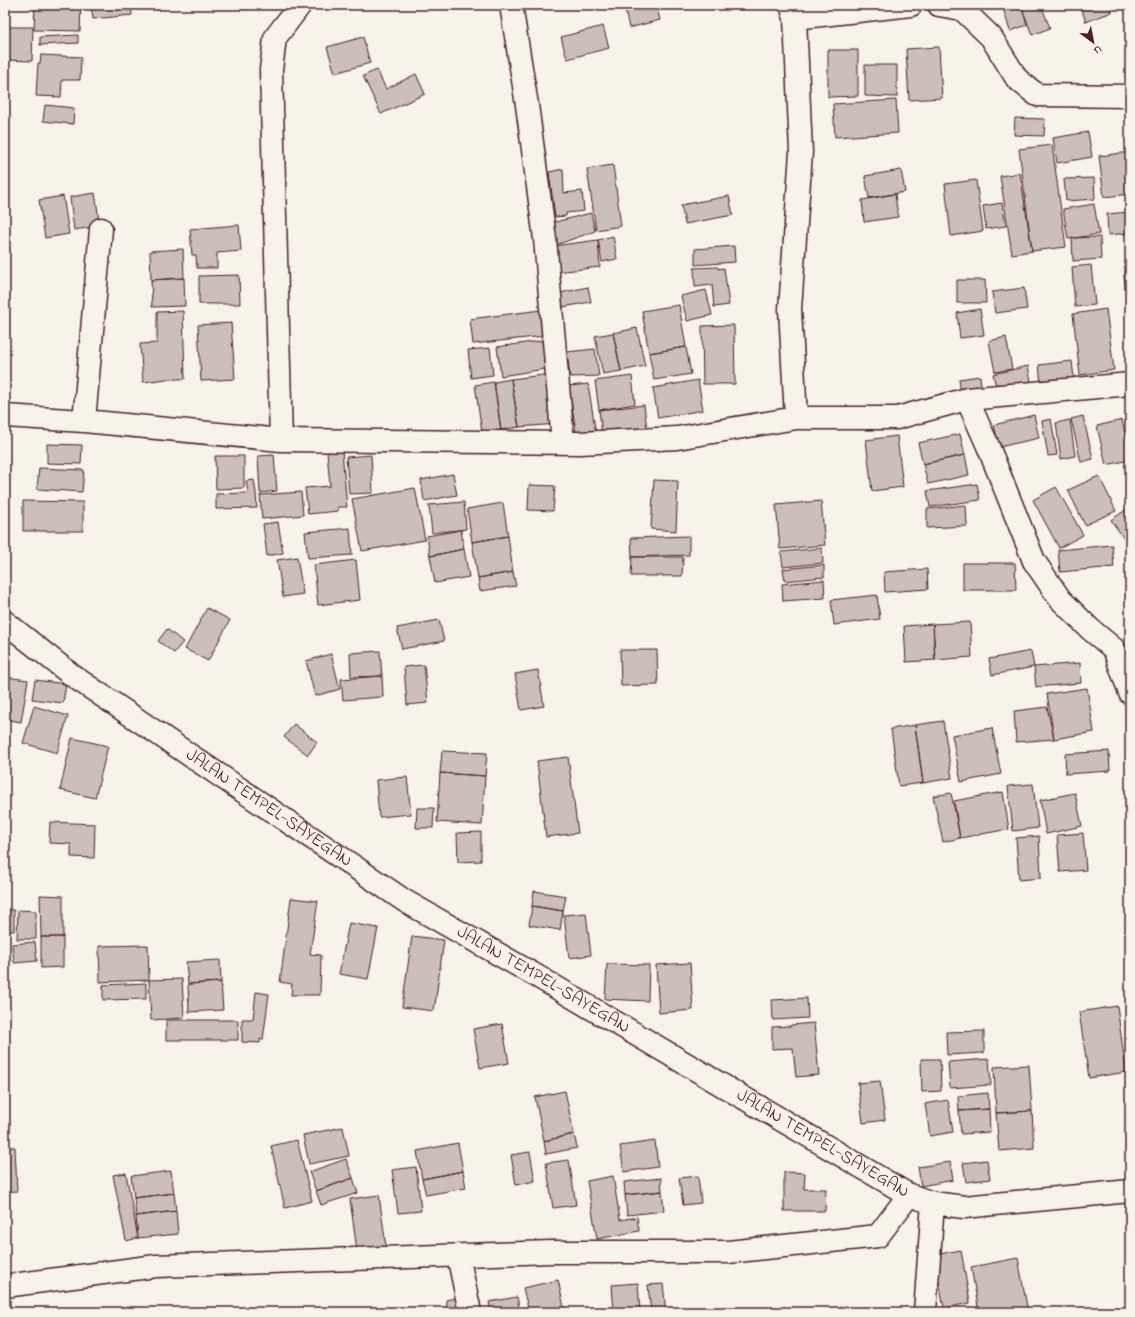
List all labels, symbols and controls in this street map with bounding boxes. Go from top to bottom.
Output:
north arrow [1073,22,1113,62]
text: U [1091,41,1105,58]
street label: JALAN TEMPEL-SAYEGAN [180,743,357,874]
street label: JALAN TEMPEL-SAYEGAN [451,920,635,1041]
street label: JALAN TEMPEL-SAYEGAN [731,1083,914,1205]

